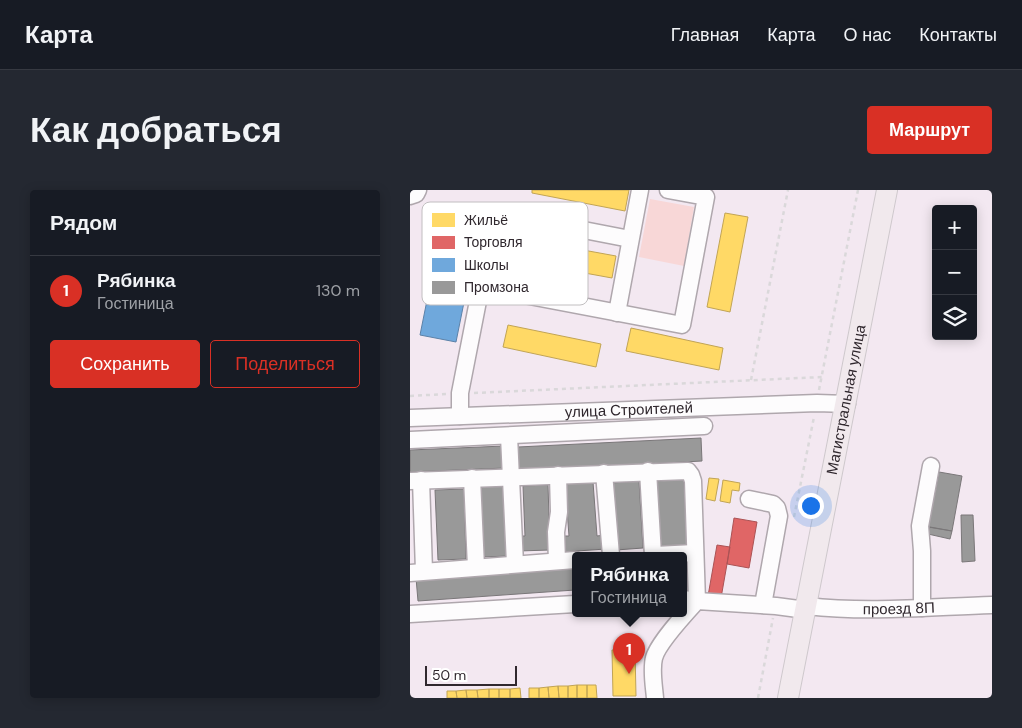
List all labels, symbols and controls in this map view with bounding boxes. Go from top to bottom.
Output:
text: Карта [25,19,93,50]
text: Главная [671,23,739,47]
text: Карта [767,23,816,47]
text: О нас [844,23,891,47]
text: Контакты [919,23,997,47]
button: Маршрут [867,106,992,154]
text: Как добраться [30,107,282,153]
legend [422,202,588,305]
map controls [932,205,977,340]
button: + [932,205,977,250]
text: Рядом [50,209,117,237]
text: Жильё [464,211,508,229]
text: Торговля [464,233,522,251]
button: − [932,250,977,295]
text: Школы [464,256,509,274]
text: Рябинка [97,268,175,293]
text: Промзона [464,278,529,296]
text: 1 [63,280,69,301]
text: 130 m [316,280,360,301]
text: Гостиница [97,293,174,314]
button: layers [932,295,977,340]
street label: Магистральная улица [822,322,871,476]
button: Сохранить [50,340,200,388]
button: Поделиться [210,340,360,388]
street label: улица Строителей [564,398,693,422]
your location [798,493,824,519]
popup [572,552,687,617]
text: Рябинка [590,562,669,587]
text: Гостиница [590,587,667,608]
street label: проезд 8П [863,597,935,619]
pin: 1 [613,633,645,674]
scale bar [425,663,518,686]
text: 50 m [432,666,466,684]

